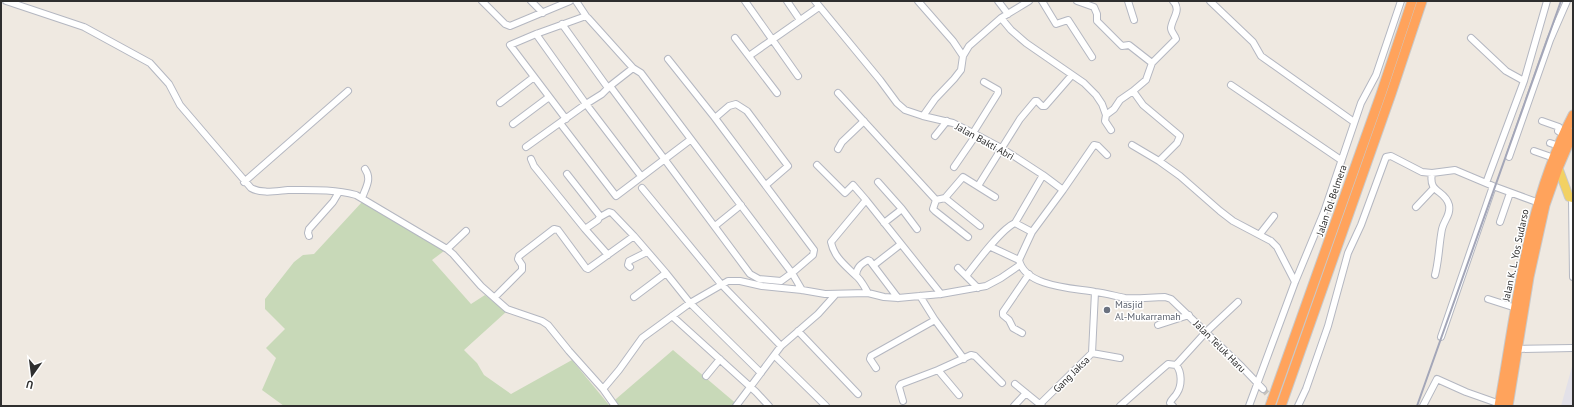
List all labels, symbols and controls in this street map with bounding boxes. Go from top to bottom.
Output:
street label: Jalan Bakti Abri [952,119,1016,163]
street label: Jalan Tol Belmera [1313,163,1350,238]
street label: Jalan K. L. Yos Sudarso [1499,208,1532,303]
place label: Masjid Al-Mukarramah [1115,298,1181,323]
marker: Masjid Al-Mukarramah [1102,305,1112,315]
street label: Jalan Teluk Haru [1190,317,1249,375]
street label: Gang Jaksa [1050,353,1092,395]
north arrow [12,355,52,395]
text: U [24,377,35,392]

